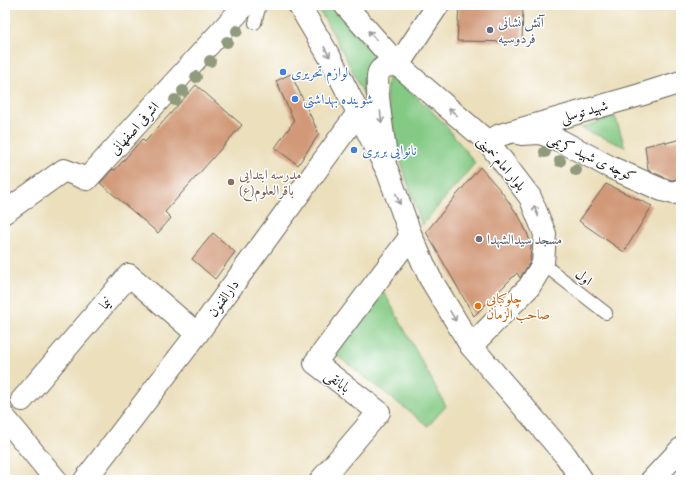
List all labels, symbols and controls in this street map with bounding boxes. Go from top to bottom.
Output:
place label: آتش نشانی فردوسیه [498,13,546,48]
marker: آتش نشانی فردوسیه [485,25,495,35]
one-way arrow [368,30,377,41]
one-way arrow [323,46,331,58]
place label: لوازم تحریری [291,63,348,85]
marker: لوازم تحریری [278,67,288,77]
place label: شوینده بهداشتی [303,90,373,109]
marker: شوینده بهداشتی [290,94,300,104]
street label: شهید توسلی [558,96,610,127]
street label: اشرفی اصفهانی [105,98,163,159]
one-way arrow [448,108,458,117]
one-way arrow [377,110,384,123]
street label: کوچه ی شهید کریمی [545,129,639,186]
street label: بلوار امام خمینی [471,132,531,197]
place label: نانوایی بربری [362,141,417,160]
marker: نانوایی بربری [349,145,359,155]
place label: مدرسه ابتدایی باقرالعلوم(ع) [239,165,301,203]
marker: مدرسه ابتدایی باقرالعلوم(ع) [226,177,236,187]
one-way arrow [394,192,402,204]
one-way arrow [531,205,539,217]
place label: مسجد سیدالشهدا [487,230,562,249]
marker: مسجد سیدالشهدا [474,234,484,244]
street label: اول [571,265,596,290]
street label: دارالفنون [203,276,243,321]
place label: چلوکبابی صاحب الزمان [486,289,550,324]
street label: نیما [95,293,116,313]
marker: چلوکبابی صاحب الزمان [473,301,483,311]
one-way arrow [449,310,457,322]
street label: بابانقی [321,366,354,398]

